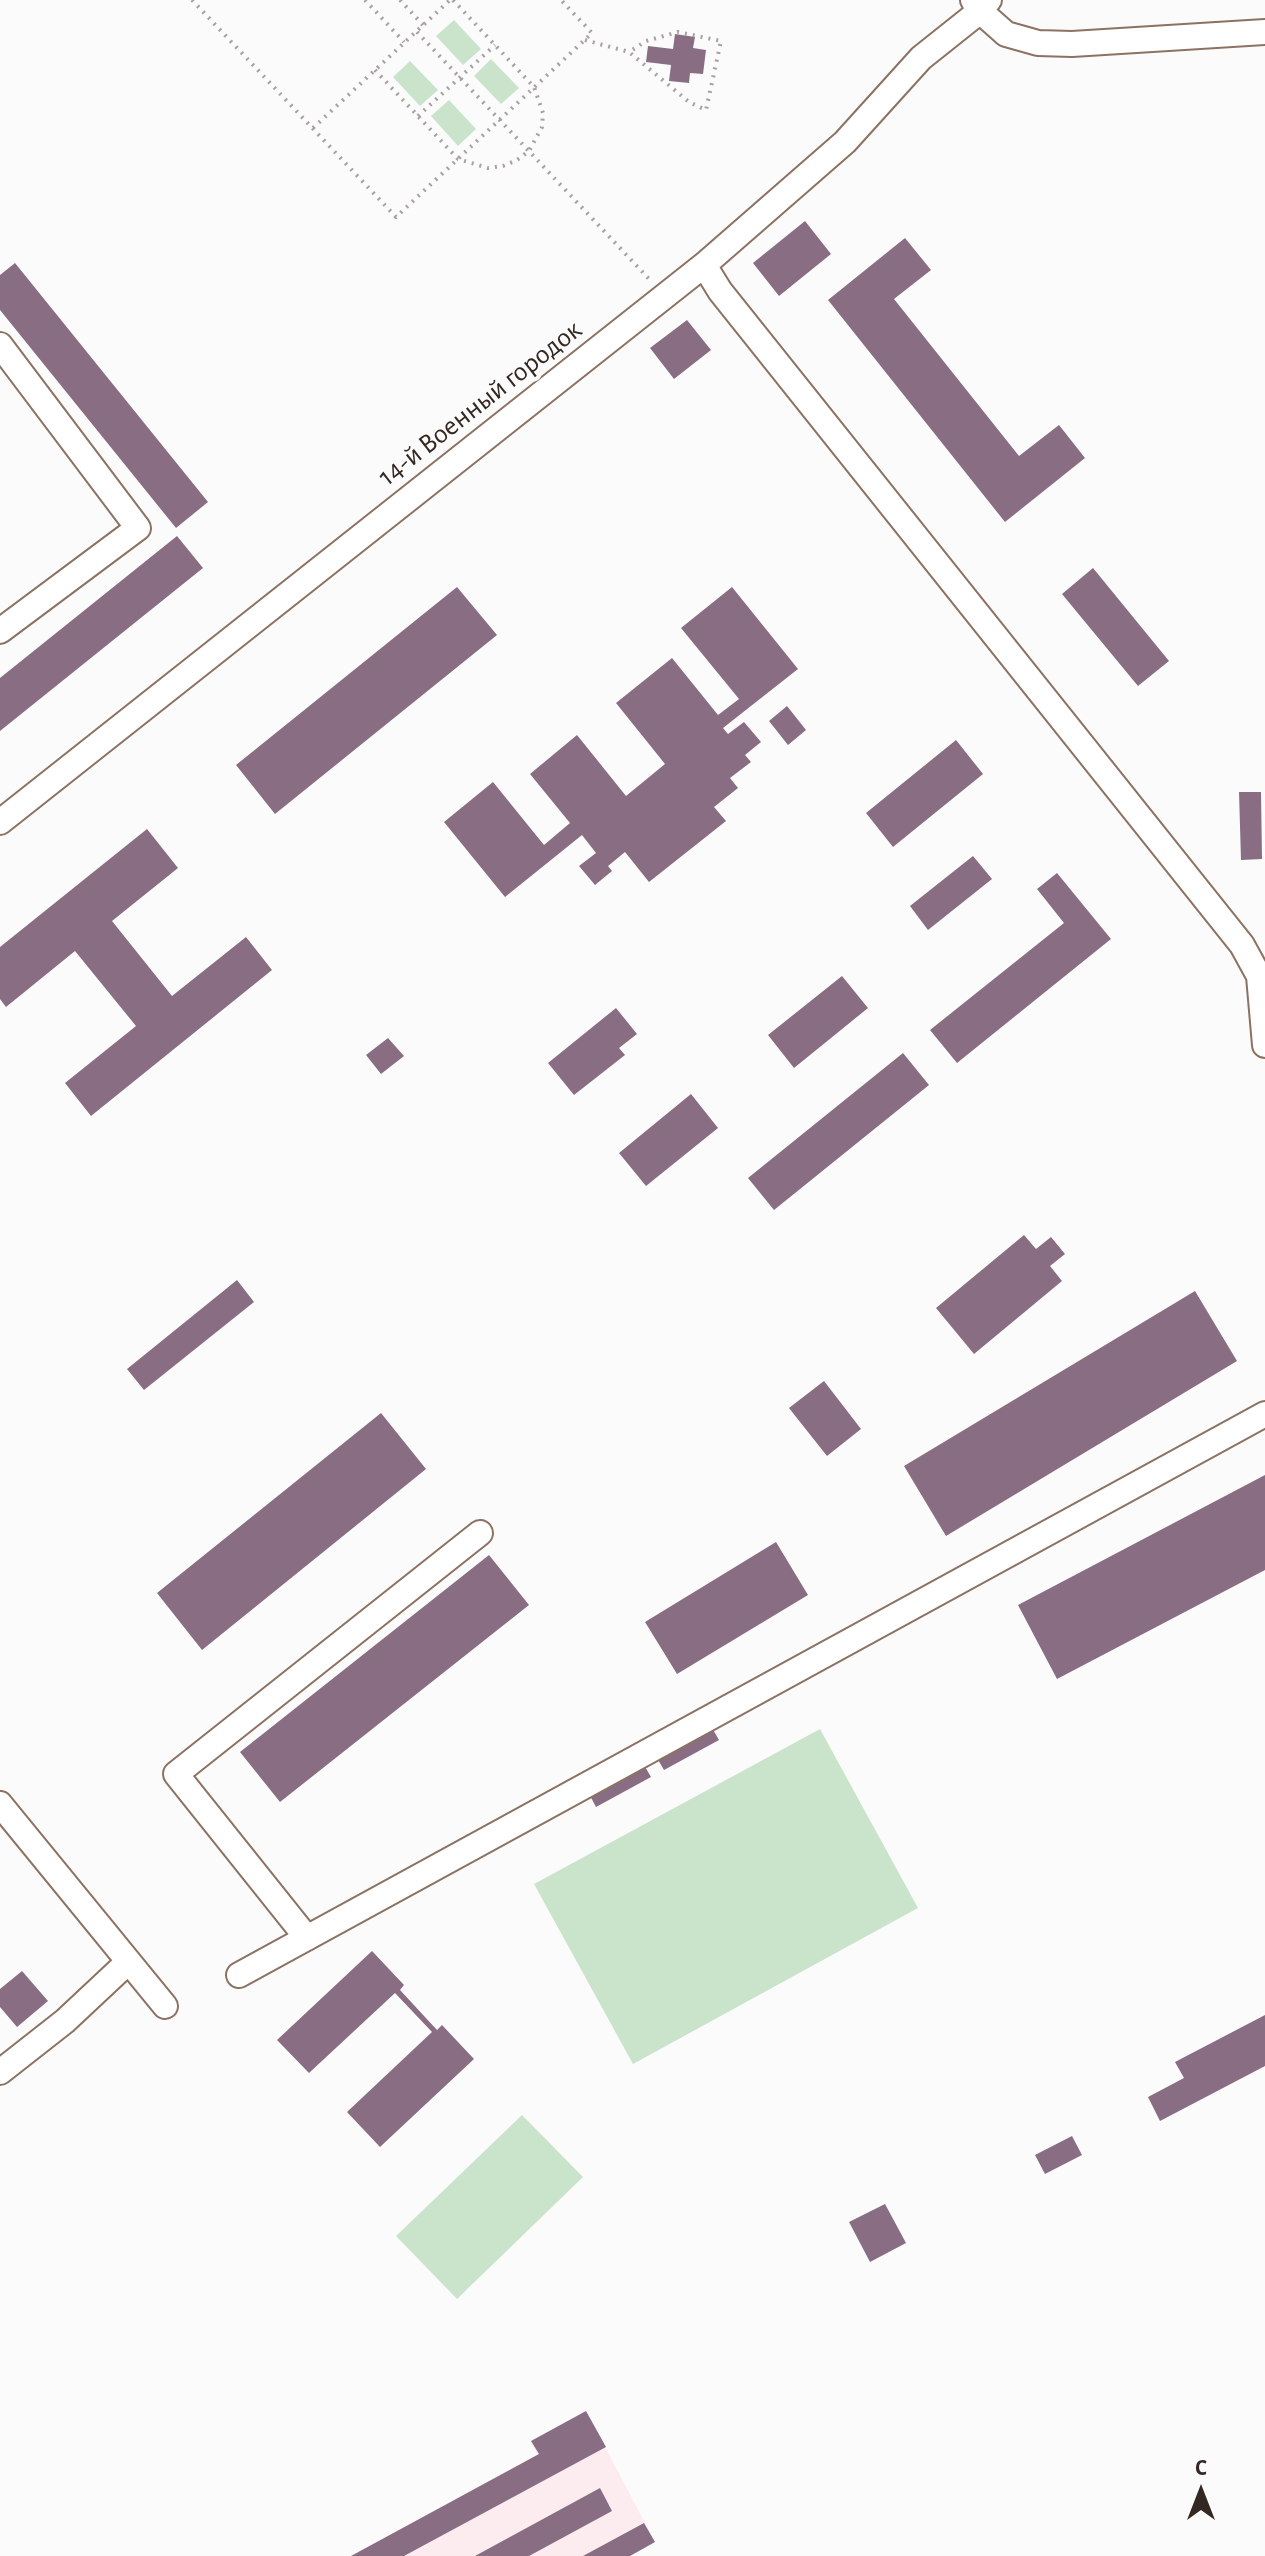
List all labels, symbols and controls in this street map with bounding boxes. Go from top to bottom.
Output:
street label: 14-й Военный городок [371,313,589,493]
north arrow [1161,2452,1241,2532]
text: С [1195,2457,1207,2479]

